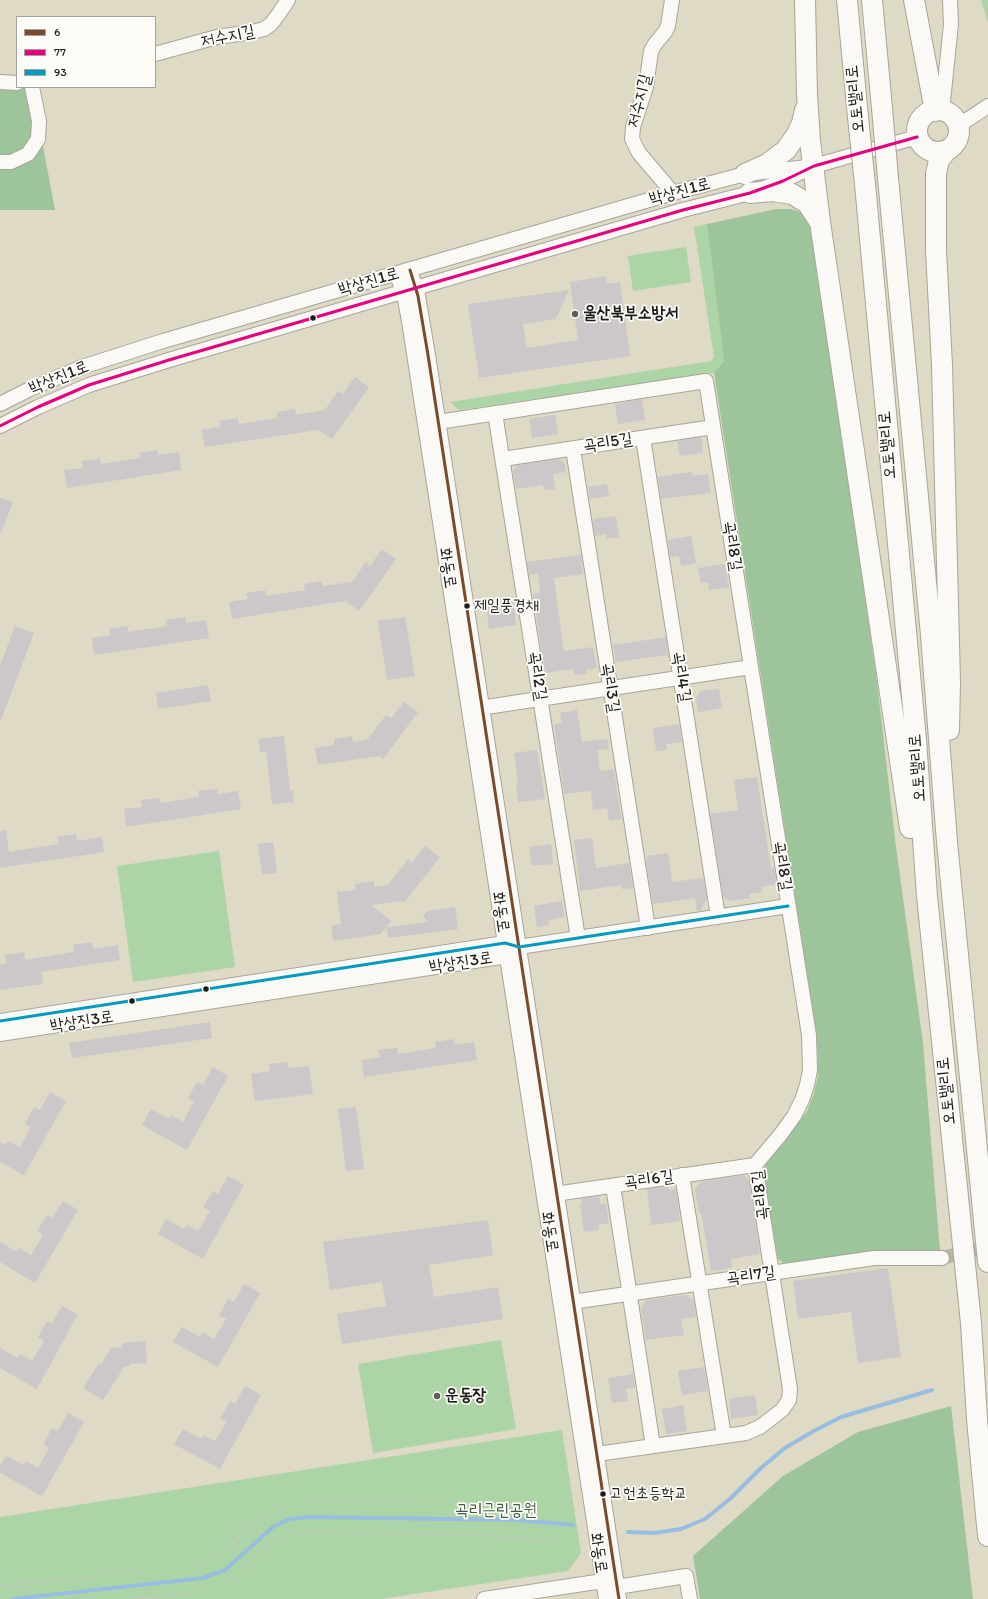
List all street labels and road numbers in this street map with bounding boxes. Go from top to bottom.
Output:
street label: 저수지길 [199,21,257,53]
street label: 오토밸리로 [842,64,870,134]
street label: 저수지길 [623,72,657,130]
street label: 박상진1로 [647,174,713,210]
street label: 박상진1로 [336,264,402,300]
street label: 박상진1로 [26,357,92,399]
street label: 오토밸리로 [875,410,901,480]
street label: 곡리5길 [582,429,634,457]
street label: 곡리8길 [718,520,746,572]
street label: 화동로 [434,546,460,590]
street label: 곡리2길 [523,650,551,702]
street label: 곡리4길 [667,650,695,704]
street label: 곡리3길 [596,662,624,714]
street label: 오토밸리로 [905,733,931,803]
street label: 곡리8길 [768,840,796,892]
street label: 화동로 [487,890,513,934]
street label: 박상진3로 [428,948,494,978]
street label: 박상진3로 [49,1007,115,1037]
street label: 오토밸리로 [933,1056,961,1126]
street label: 곡리6길 [623,1166,675,1194]
street label: 곡리8길 [748,1169,774,1221]
street label: 화동로 [536,1210,562,1254]
street label: 곡리7길 [725,1262,777,1290]
street label: 화동로 [585,1531,611,1575]

